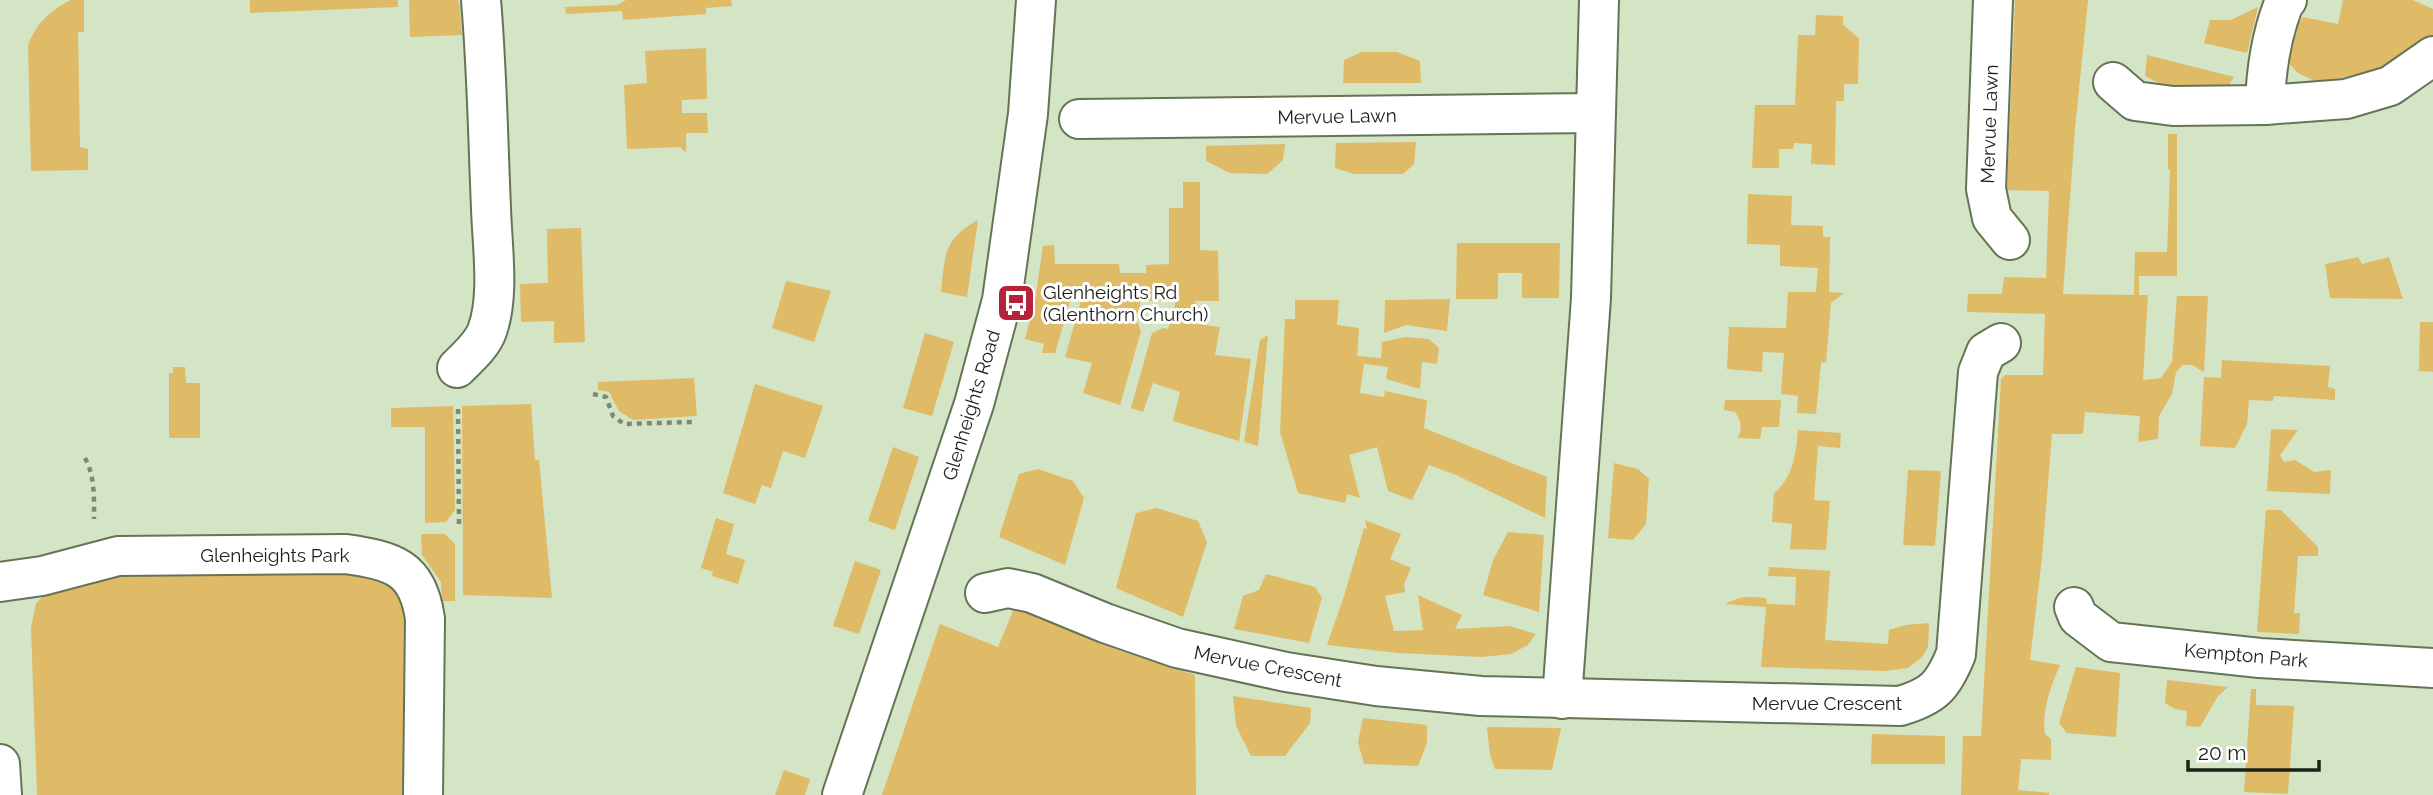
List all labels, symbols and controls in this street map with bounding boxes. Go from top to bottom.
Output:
street label: Mervue Lawn [1976,64,2002,184]
street label: Mervue Lawn [1277,104,1397,128]
place label: Glenheights Rd (Glenthorn Church) [1043,281,1208,325]
bus stop icon: Glenheights Rd (Glenthorn Church) [995,282,1037,324]
street label: Glenheights Road [938,327,1004,483]
street label: Glenheights Park [200,544,350,566]
street label: Kempton Park [2183,639,2309,671]
street label: Mervue Crescent [1192,641,1344,691]
street label: Mervue Crescent [1752,692,1903,714]
scale bar [2188,728,2319,772]
text: 20 m [2198,740,2246,765]

